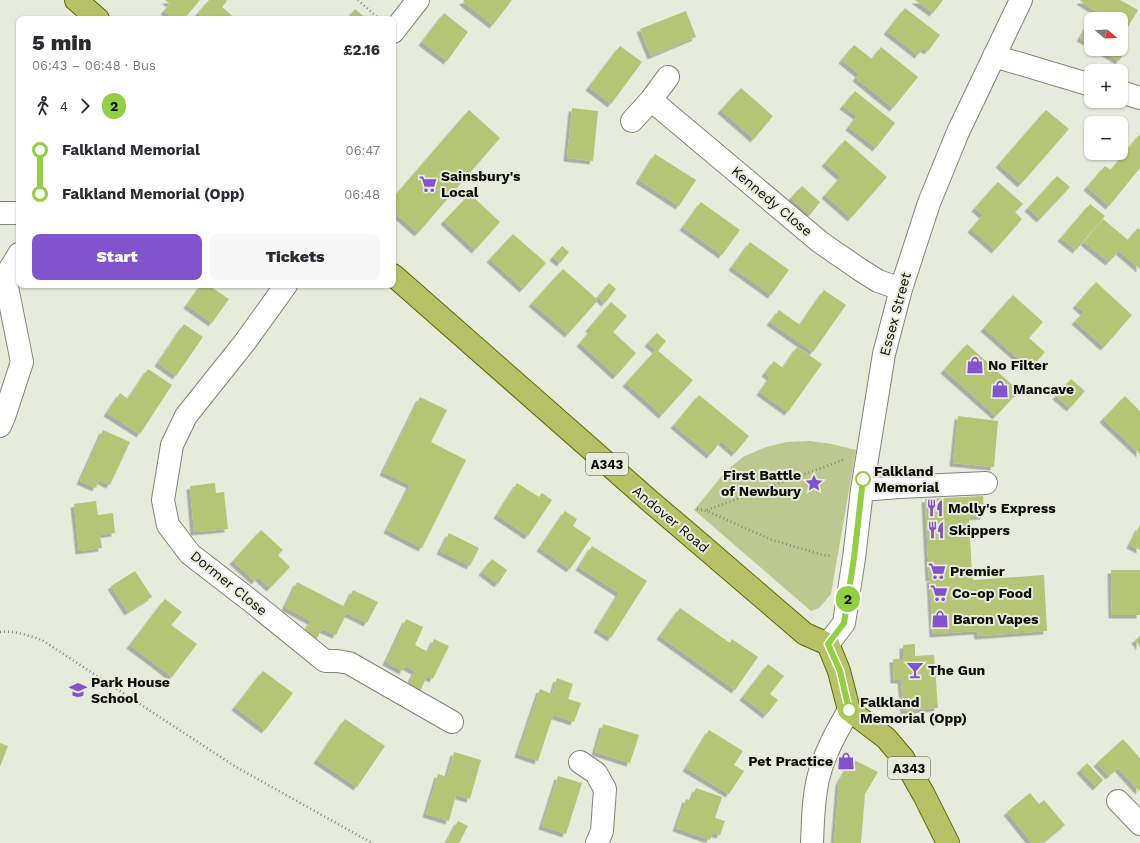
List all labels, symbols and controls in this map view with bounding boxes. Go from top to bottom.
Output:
north arrow [1084,12,1128,56]
map controls [1084,12,1128,160]
text: 5 min [32,30,92,55]
text: £2.16 [343,41,380,59]
text: 06:43 – 06:48 · Bus [32,58,156,73]
button: + [1084,64,1128,108]
icon: walk [32,95,54,117]
icon: forward [74,95,96,117]
text: 2 [110,98,118,114]
text: 4 [60,99,68,114]
button: − [1084,116,1128,160]
text: Falkland Memorial [62,141,200,159]
text: 06:47 [346,143,380,158]
street label: Kennedy Close [728,163,816,239]
place label: Sainsbury's Local [441,168,521,200]
supermarket icon: Sainsbury's Local [418,174,438,194]
text: Falkland Memorial (Opp) [62,185,245,203]
text: 06:48 [344,187,380,202]
button: Start [32,234,202,280]
button: Tickets [210,234,380,280]
street label: Essex Street [876,270,914,357]
shop icon: No Filter [965,355,985,375]
place label: No Filter [988,357,1048,373]
shop icon: Mancave [990,379,1010,399]
place label: Mancave [1013,381,1074,397]
road number: A343 [586,453,628,475]
place label: Falkland Memorial [874,463,940,495]
place label: First Battle of Newbury [721,467,801,499]
marker: Falkland Memorial [855,471,871,487]
place icon: First Battle of Newbury [804,473,824,493]
street label: Andover Road [630,482,712,556]
restaurant icon: Molly's Express [925,498,945,518]
place label: Molly's Express [948,500,1056,516]
restaurant icon: Skippers [926,520,946,540]
place label: Skippers [949,522,1010,538]
street label: Dormer Close [188,547,270,619]
supermarket icon: Premier [927,561,947,581]
place label: Premier [950,563,1005,579]
supermarket icon: Co-op Food [929,583,949,603]
place label: Co-op Food [952,585,1032,601]
line badge: 2 [835,586,861,612]
text: 2 [844,591,852,607]
shop icon: Baron Vapes [930,609,950,629]
place label: Baron Vapes [953,611,1039,627]
bar icon: The Gun [905,660,925,680]
place label: The Gun [928,662,985,678]
place label: Park House School [91,674,170,706]
school or university icon: Park House School [68,680,88,700]
place label: Falkland Memorial (Opp) [860,694,967,726]
marker: Falkland Memorial (Opp) [841,702,857,718]
shop icon: Pet Practice [836,751,856,771]
place label: Pet Practice [748,753,833,769]
road number: A343 [888,757,930,779]

